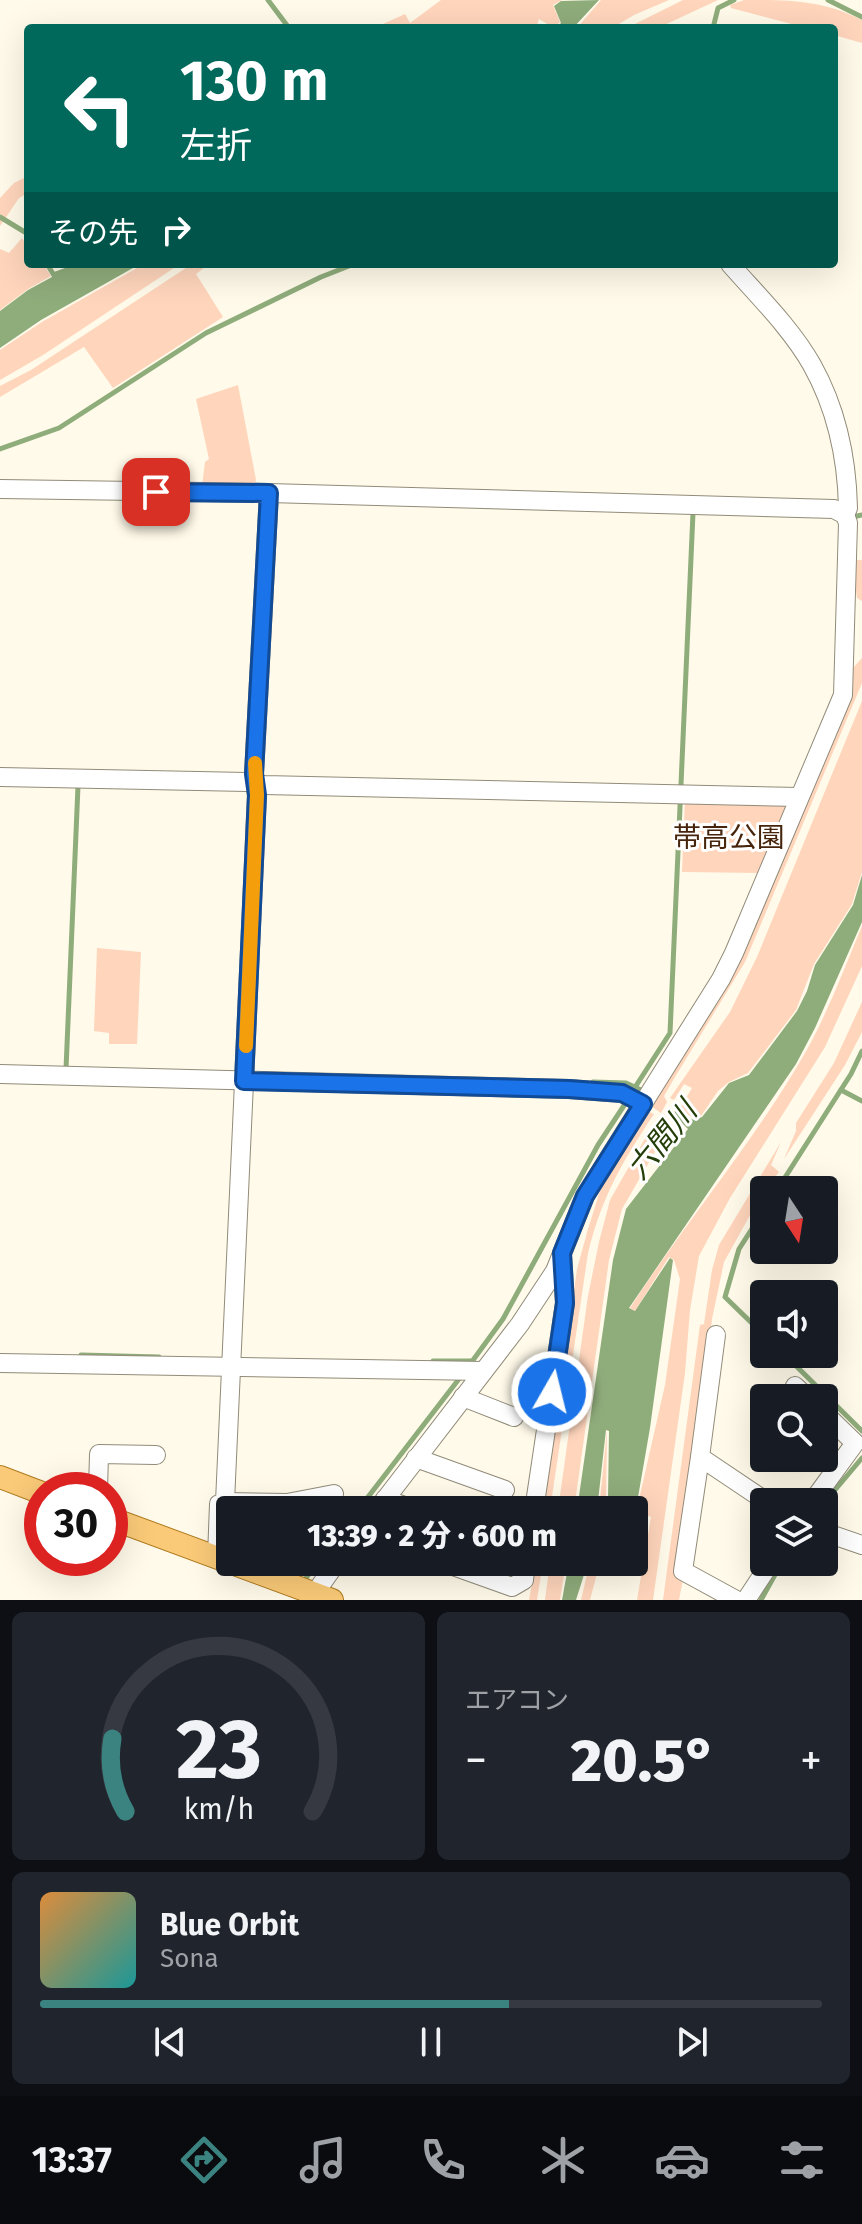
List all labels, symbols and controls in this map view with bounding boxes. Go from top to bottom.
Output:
text: 130 m [180,48,328,115]
icon: left [48,56,152,160]
text: 左折 [180,124,252,168]
icon: right [154,208,198,252]
text: その先 [48,215,138,251]
pin [122,458,190,526]
icon: arrive [134,470,178,514]
park label: 帯高公園 [673,821,785,854]
water label: 六間川 [620,1091,706,1186]
north arrow [750,1176,838,1264]
map controls [750,1176,838,1576]
button: sound [750,1280,838,1368]
position arrow [510,1350,594,1434]
button: search [750,1384,838,1472]
speed limit sign: 30 [24,1472,128,1576]
button: layers [750,1488,838,1576]
text: 13:39 · 2 分 · 600 m [307,1518,557,1554]
text: エアコン [465,1685,569,1716]
text: 23 [176,1700,261,1800]
text: 20.5° [571,1725,716,1797]
text: − [465,1734,487,1787]
text: + [800,1734,822,1787]
text: km/h [183,1792,254,1827]
text: Blue Orbit [160,1907,299,1943]
text: Sona [160,1943,219,1974]
icon: previous [148,2020,192,2064]
icon: pause [409,2020,453,2064]
icon: next [670,2020,714,2064]
icon: directions [176,2132,232,2188]
icon: music [295,2132,351,2188]
icon: phone [415,2132,471,2188]
icon: climate [535,2132,591,2188]
icon: car [654,2132,710,2188]
icon: filters [774,2132,830,2188]
text: 13:37 [32,2138,112,2182]

